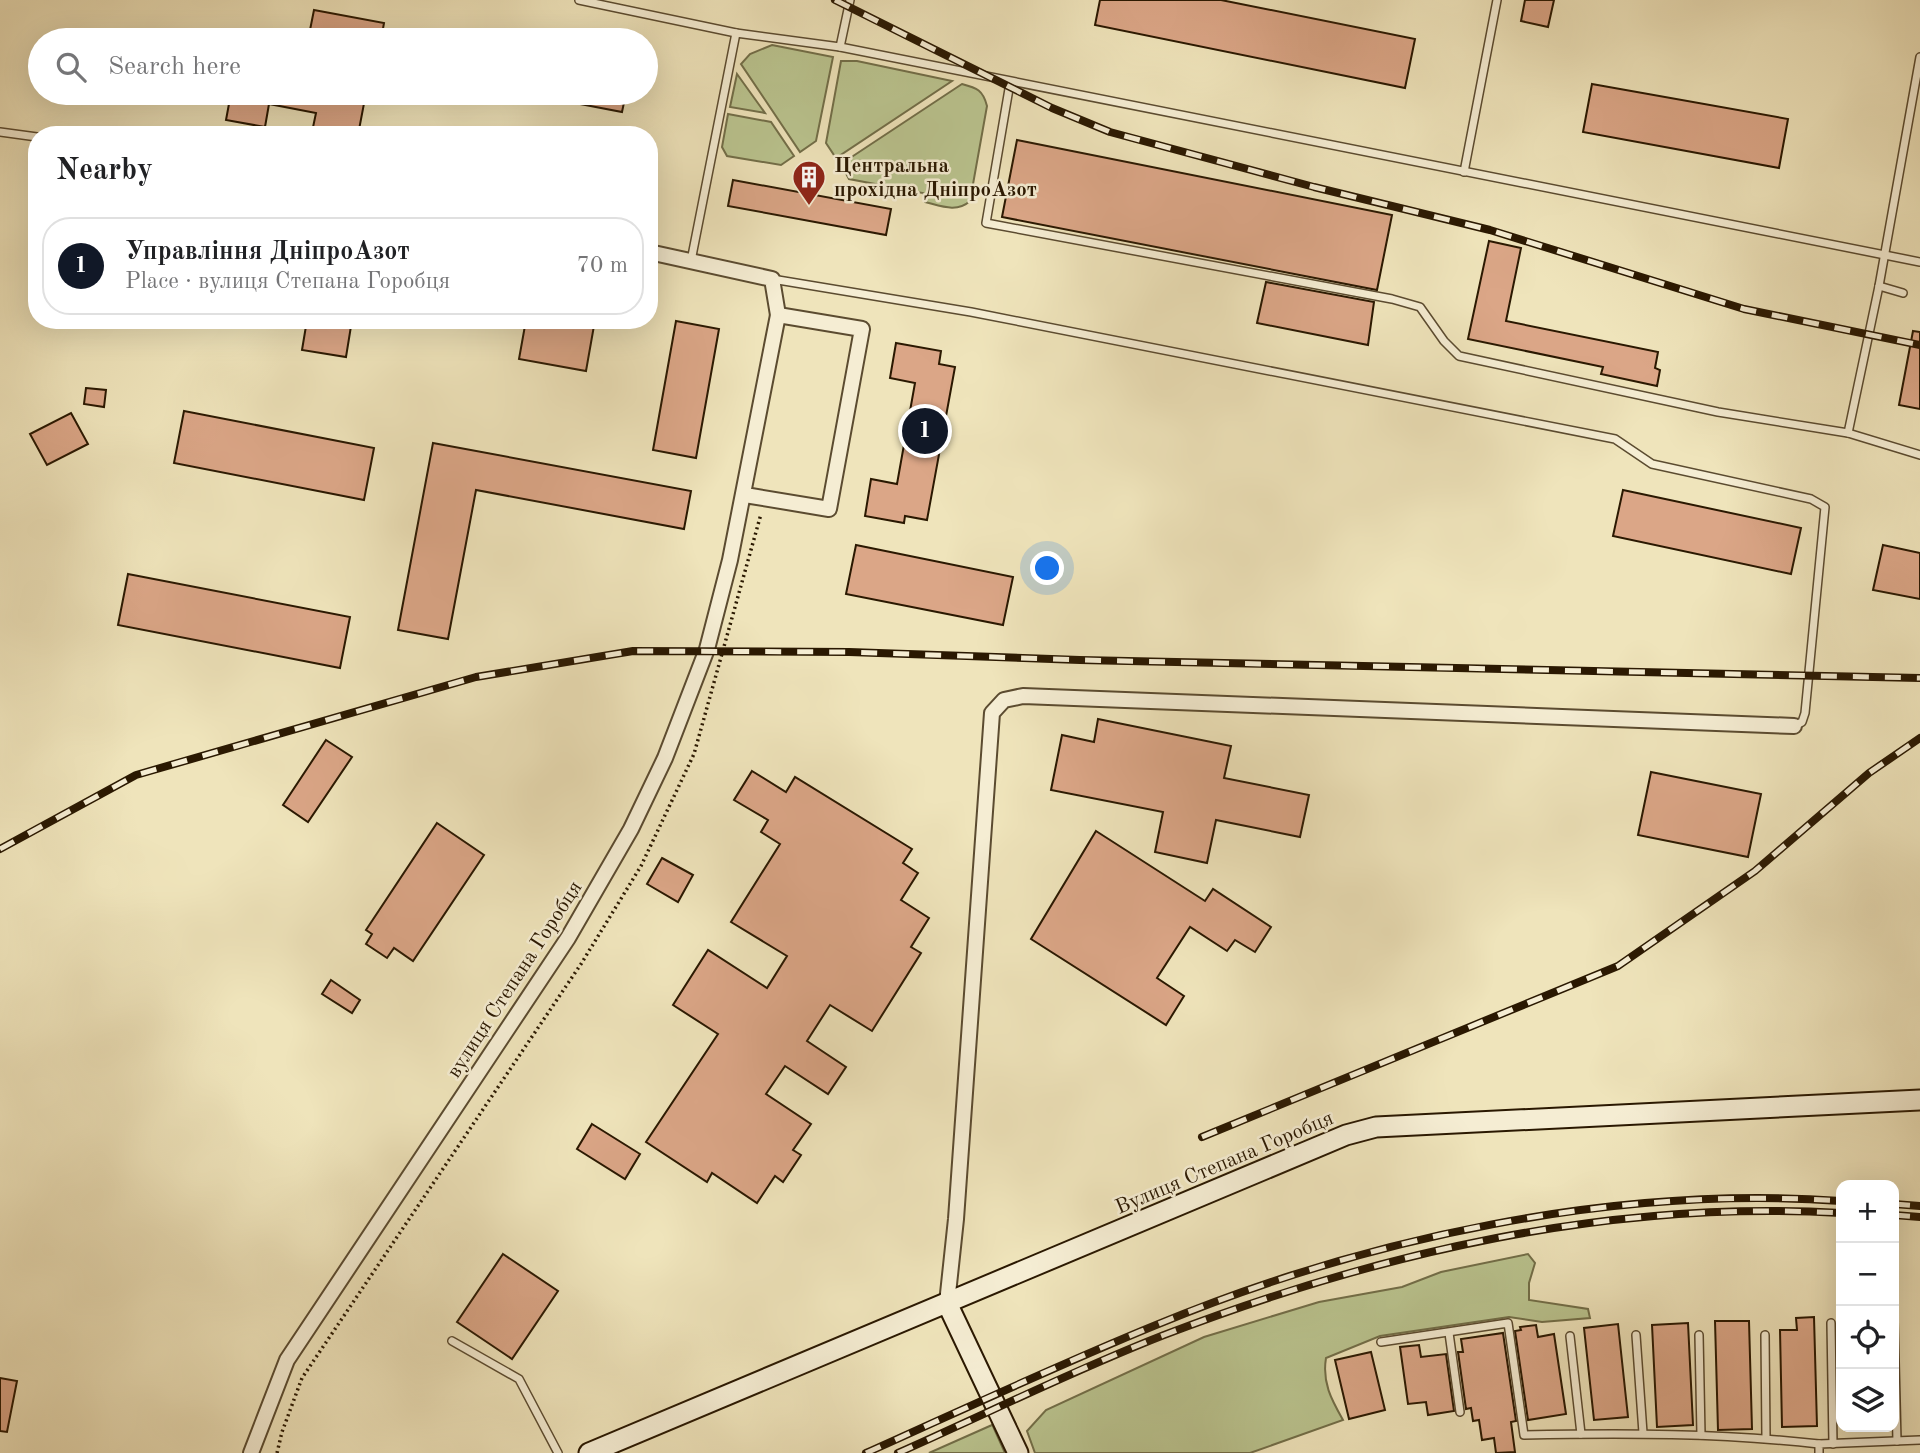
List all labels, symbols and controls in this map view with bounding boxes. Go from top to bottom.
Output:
search box [28,28,658,105]
icon: search [52,48,90,86]
text: Search here [108,54,241,80]
text: Nearby [56,156,153,186]
place label: Центральна прохідна ДніпроАзот [834,156,1037,201]
building icon: Центральна прохідна ДніпроАзот [790,158,828,207]
text: Управління ДніпроАзот [125,239,410,265]
text: 1 [74,254,88,277]
text: 70 m [577,254,628,277]
text: Place · вулиця Степана Горобця [125,270,450,293]
pin: 1 [902,405,948,457]
your location [1030,551,1064,585]
street label: вулиця Степана Горобця [444,878,587,1082]
street label: Вулиця Степана Горобця [1112,1108,1337,1219]
map controls [1836,1180,1899,1432]
button: + [1836,1180,1899,1243]
button: − [1836,1243,1899,1306]
button: locate [1836,1306,1899,1369]
button: layers [1836,1369,1899,1432]

